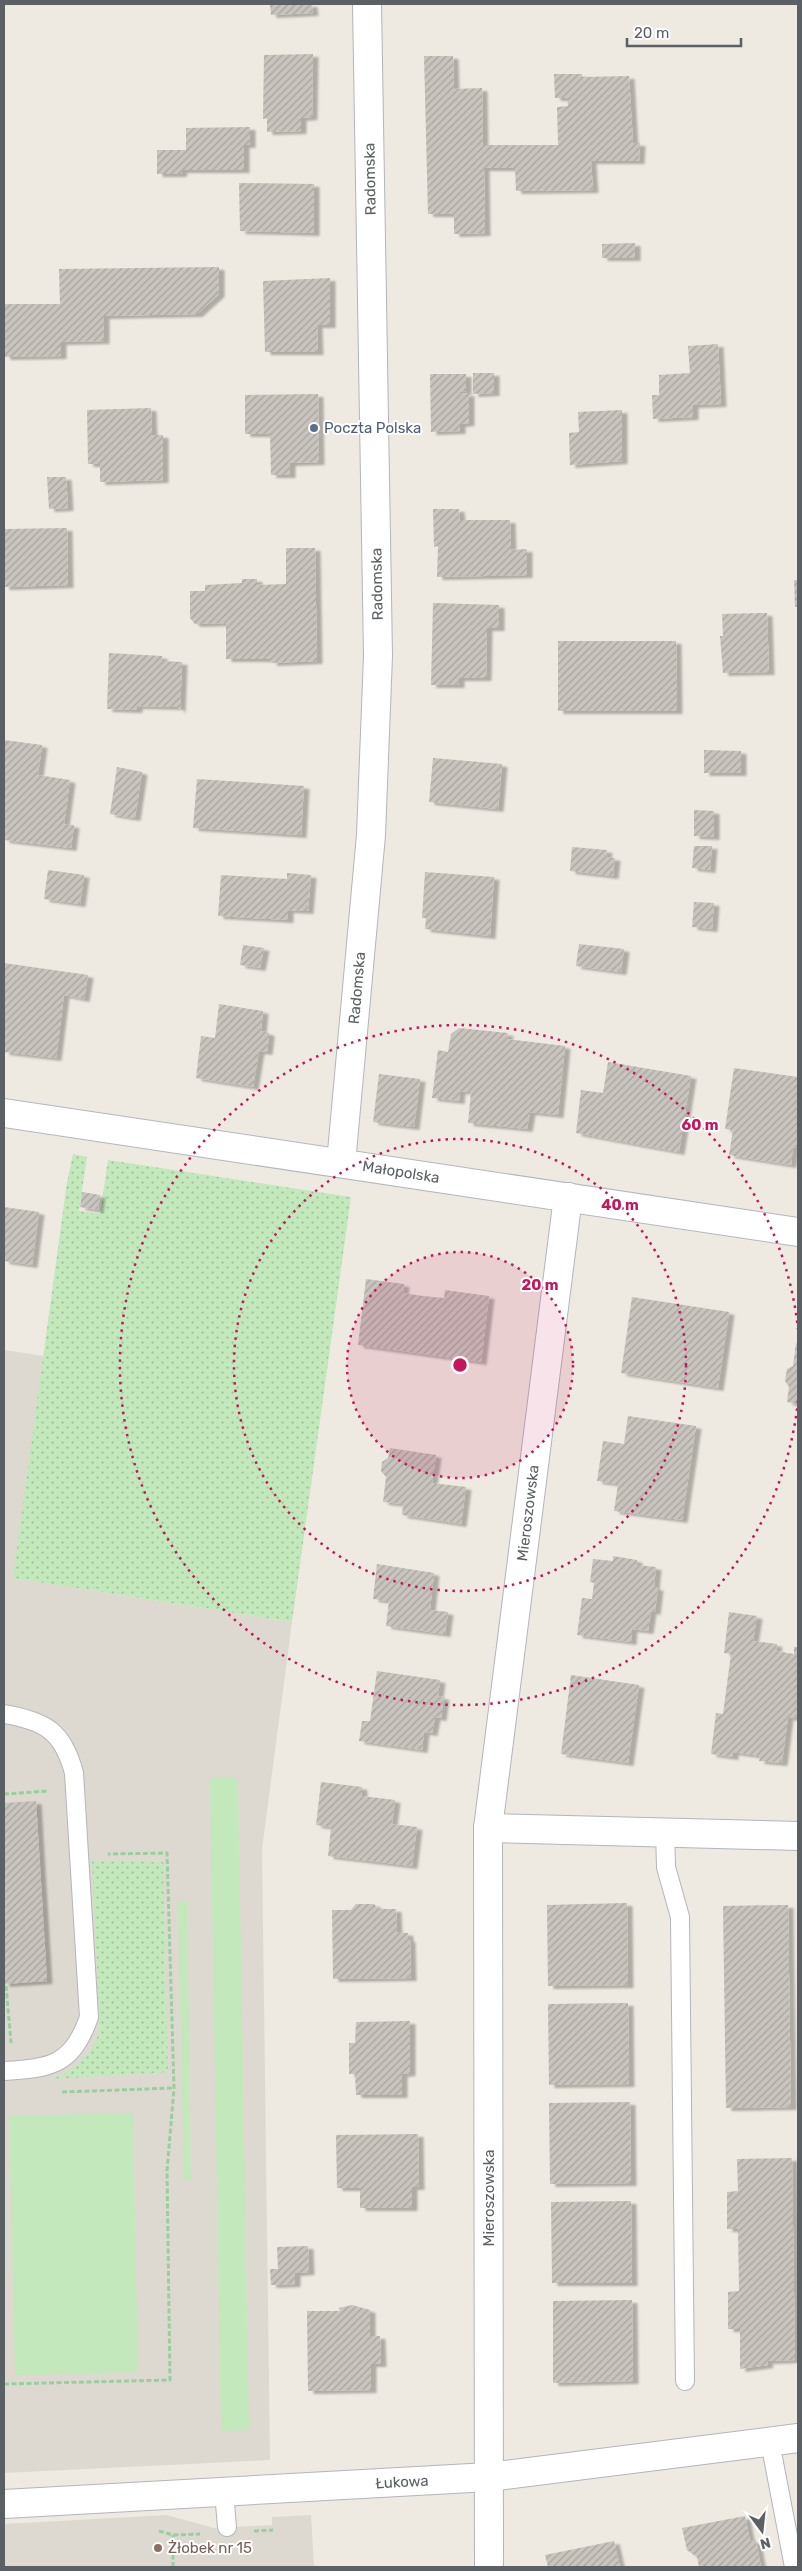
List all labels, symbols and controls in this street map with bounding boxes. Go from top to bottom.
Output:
scale bar [627,15,741,47]
text: 20 m [634,24,669,42]
street label: Radomska [360,143,380,215]
place label: Poczta Polska [324,419,421,437]
marker: Poczta Polska [308,422,320,434]
street label: Radomska [367,548,387,620]
street label: Radomska [345,951,369,1025]
text: 60 m [682,1116,718,1134]
street label: Małopolska [361,1157,441,1187]
text: 40 m [601,1196,639,1214]
text: 20 m [522,1276,558,1294]
centre of rings [451,1356,469,1374]
street label: Mieroszowska [513,1464,543,1562]
street label: Mieroszowska [480,2149,498,2247]
street label: Łukowa [375,2472,429,2492]
north arrow [737,2506,787,2556]
text: N [758,2534,772,2553]
place label: Żłobek nr 15 [168,2539,252,2557]
marker: Żłobek nr 15 [152,2542,164,2554]

